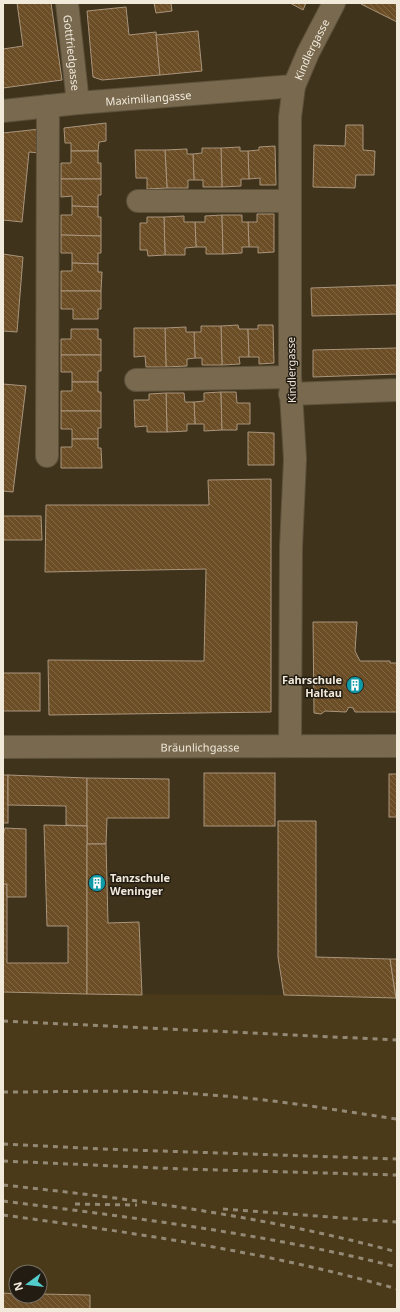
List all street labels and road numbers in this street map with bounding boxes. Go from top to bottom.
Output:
street label: Gottfriedgasse [61,14,84,92]
street label: Kindlergasse [290,16,332,82]
street label: Maximiliangasse [105,87,192,108]
street label: Kindlergasse [283,337,299,403]
street label: Bräunlichgasse [161,739,239,754]

